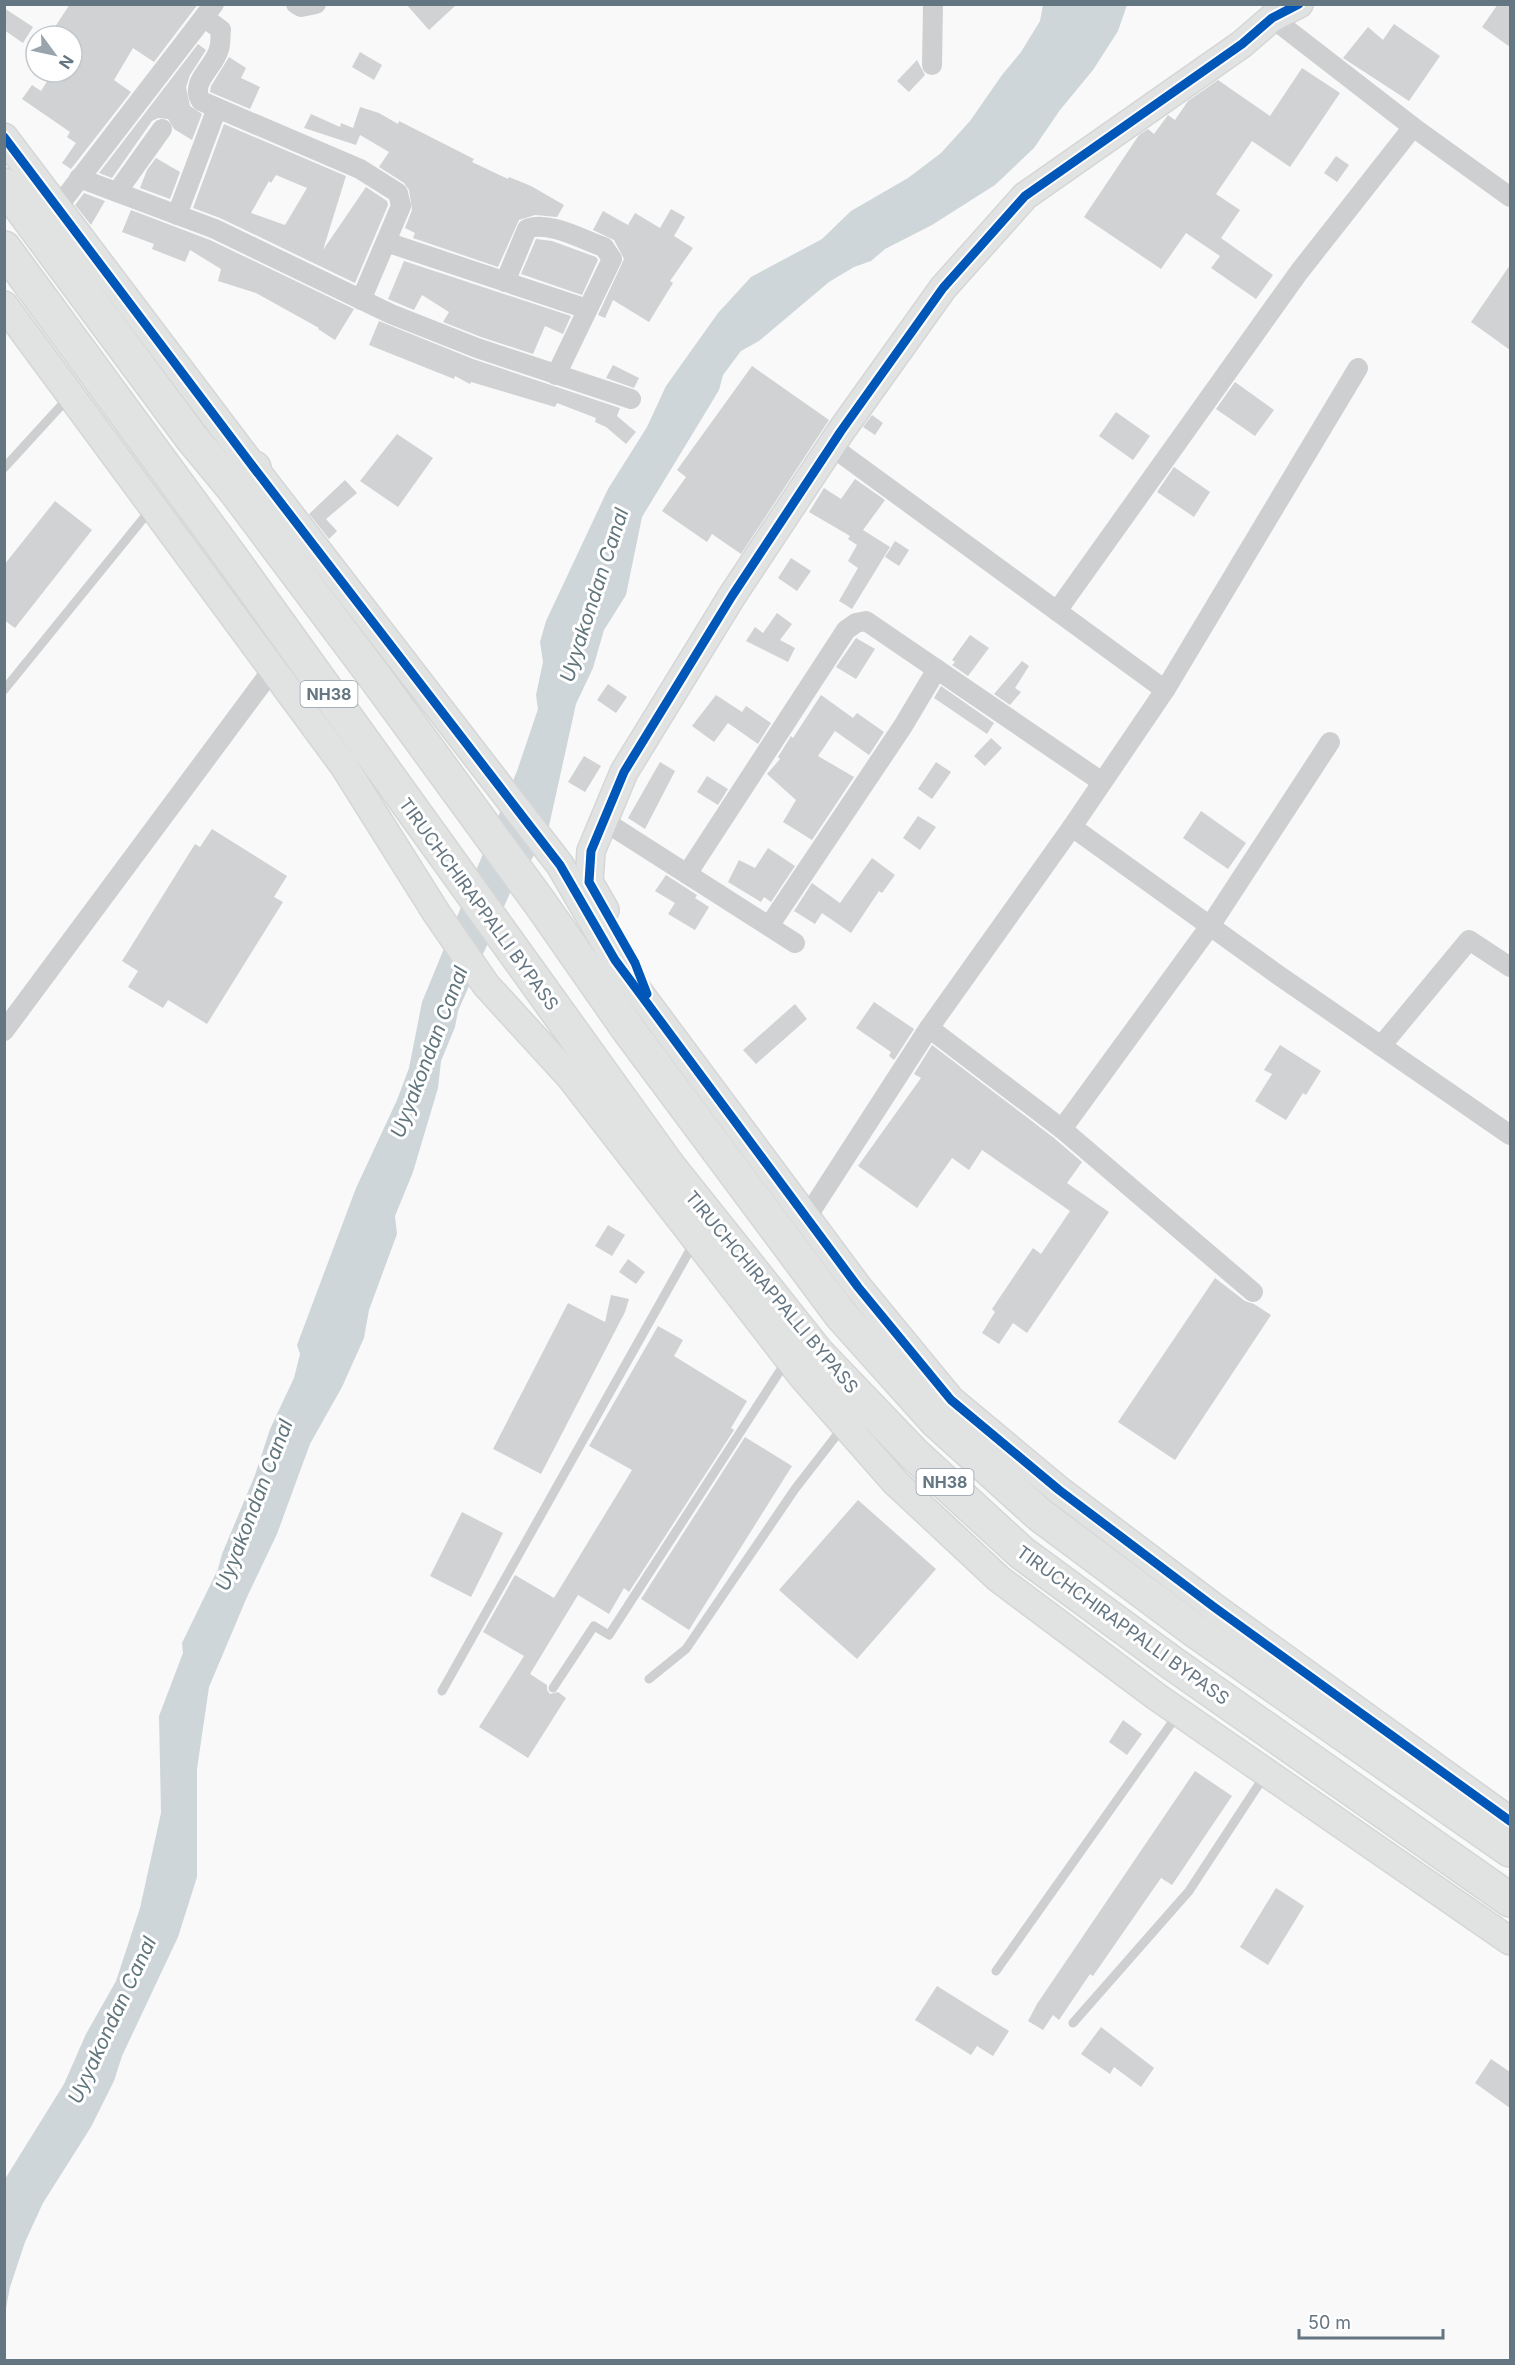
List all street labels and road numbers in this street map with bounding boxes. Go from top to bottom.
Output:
road number: NH38 [300,681,358,707]
street label: TIRUCHCHIRAPPALLI BYPASS [395,794,563,1014]
street label: TIRUCHCHIRAPPALLI BYPASS [681,1187,863,1397]
road number: NH38 [916,1469,974,1495]
street label: TIRUCHCHIRAPPALLI BYPASS [1013,1541,1233,1709]

